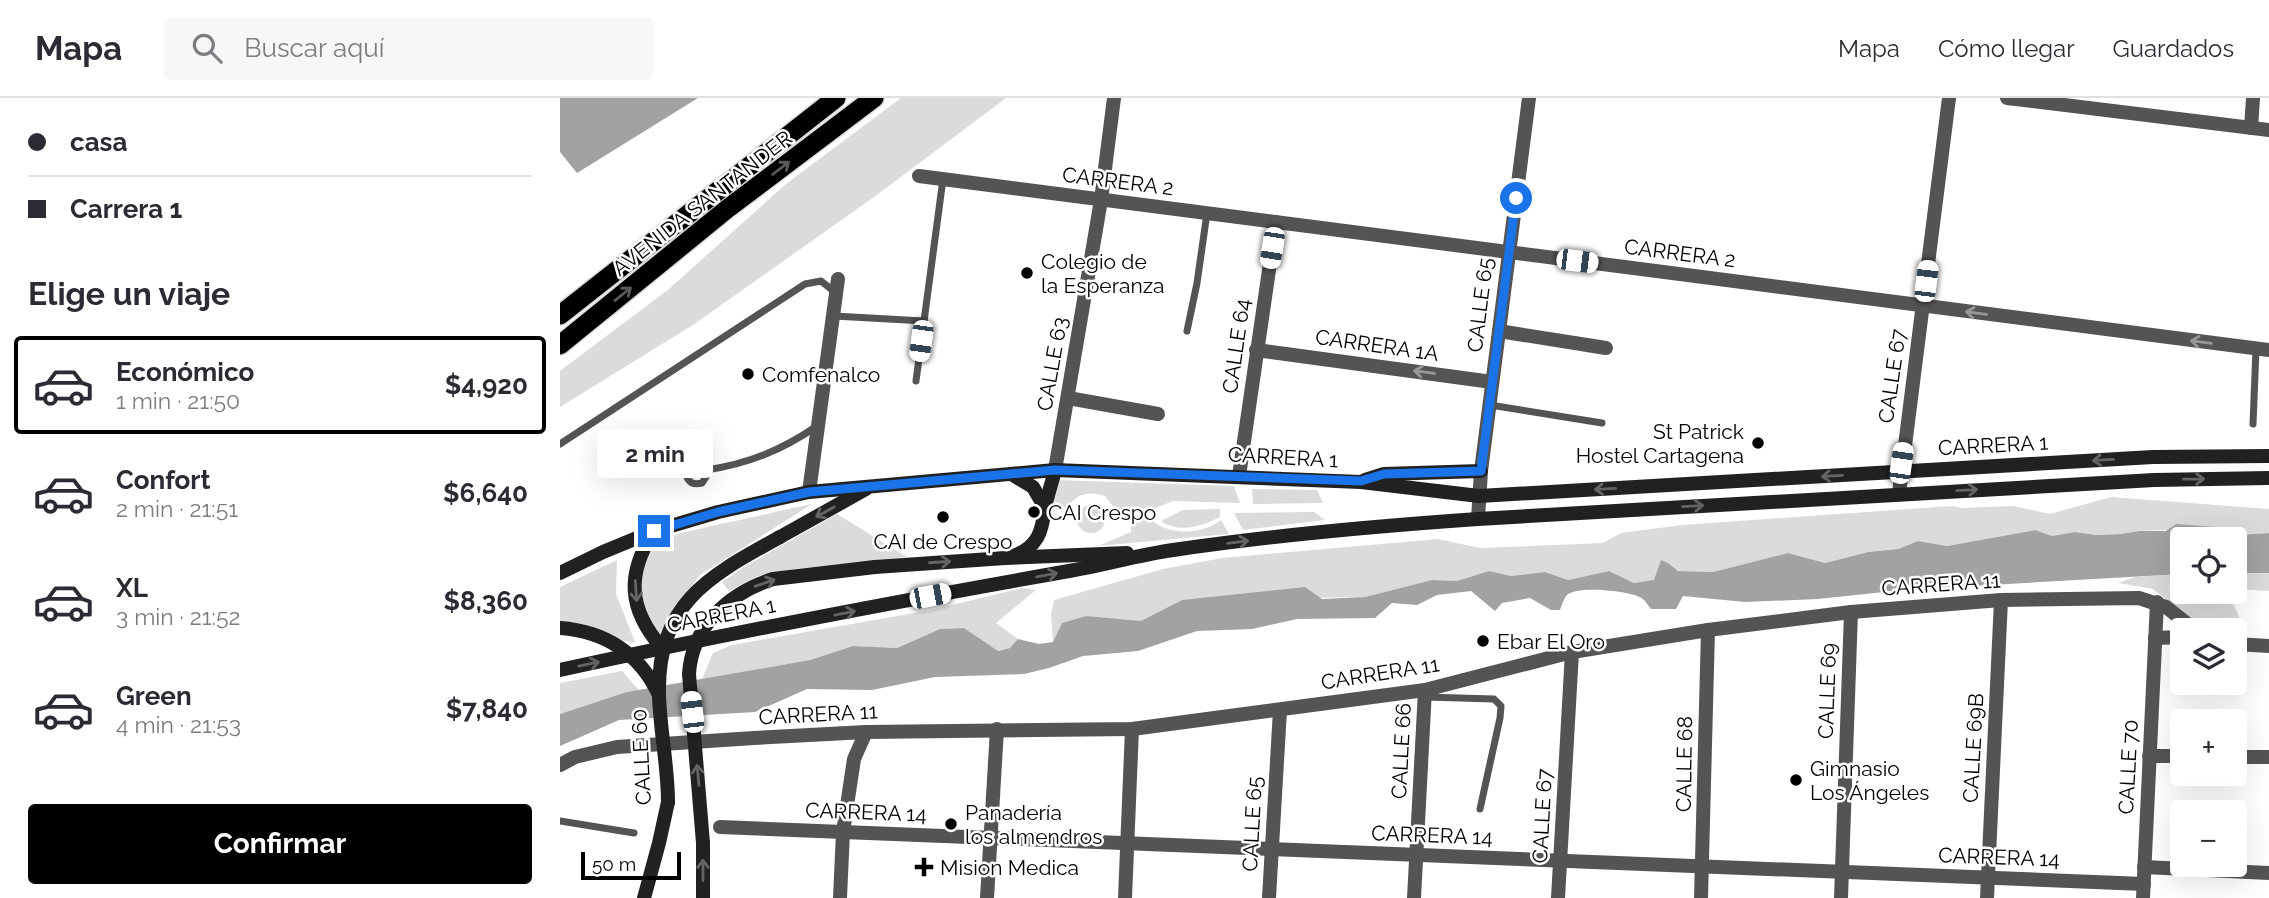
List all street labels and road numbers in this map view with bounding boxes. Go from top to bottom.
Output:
street label: AVENIDA SANTANDER [607,125,797,281]
street label: CARRERA 2 [1061,162,1175,200]
street label: CARRERA 2 [1623,234,1737,272]
street label: CALLE 65 [1462,256,1498,354]
street label: CALLE 64 [1217,297,1255,395]
street label: CALLE 63 [1031,315,1073,413]
street label: CARRERA 1A [1314,324,1440,366]
street label: CALLE 67 [1873,327,1911,425]
street label: CARRERA 1 [1937,430,2049,460]
street label: CARRERA 1 [1227,442,1339,472]
street label: CARRERA 11 [1881,567,2001,601]
street label: CARRERA 1 [665,592,777,638]
street label: CALLE 69 [1813,643,1841,739]
street label: CARRERA 11 [1319,651,1441,695]
street label: CALLE 69B [1958,692,1988,804]
street label: CARRERA 11 [758,698,878,730]
street label: CALLE 66 [1386,702,1416,800]
street label: CALLE 60 [626,708,656,806]
street label: CALLE 68 [1671,716,1697,812]
street label: CALLE 70 [2113,719,2143,815]
street label: CALLE 67 [1527,767,1557,864]
street label: CALLE 65 [1237,776,1267,872]
street label: CARRERA 14 [805,797,927,827]
street label: CARRERA 14 [1371,820,1493,850]
street label: CARRERA 14 [1938,842,2060,872]

